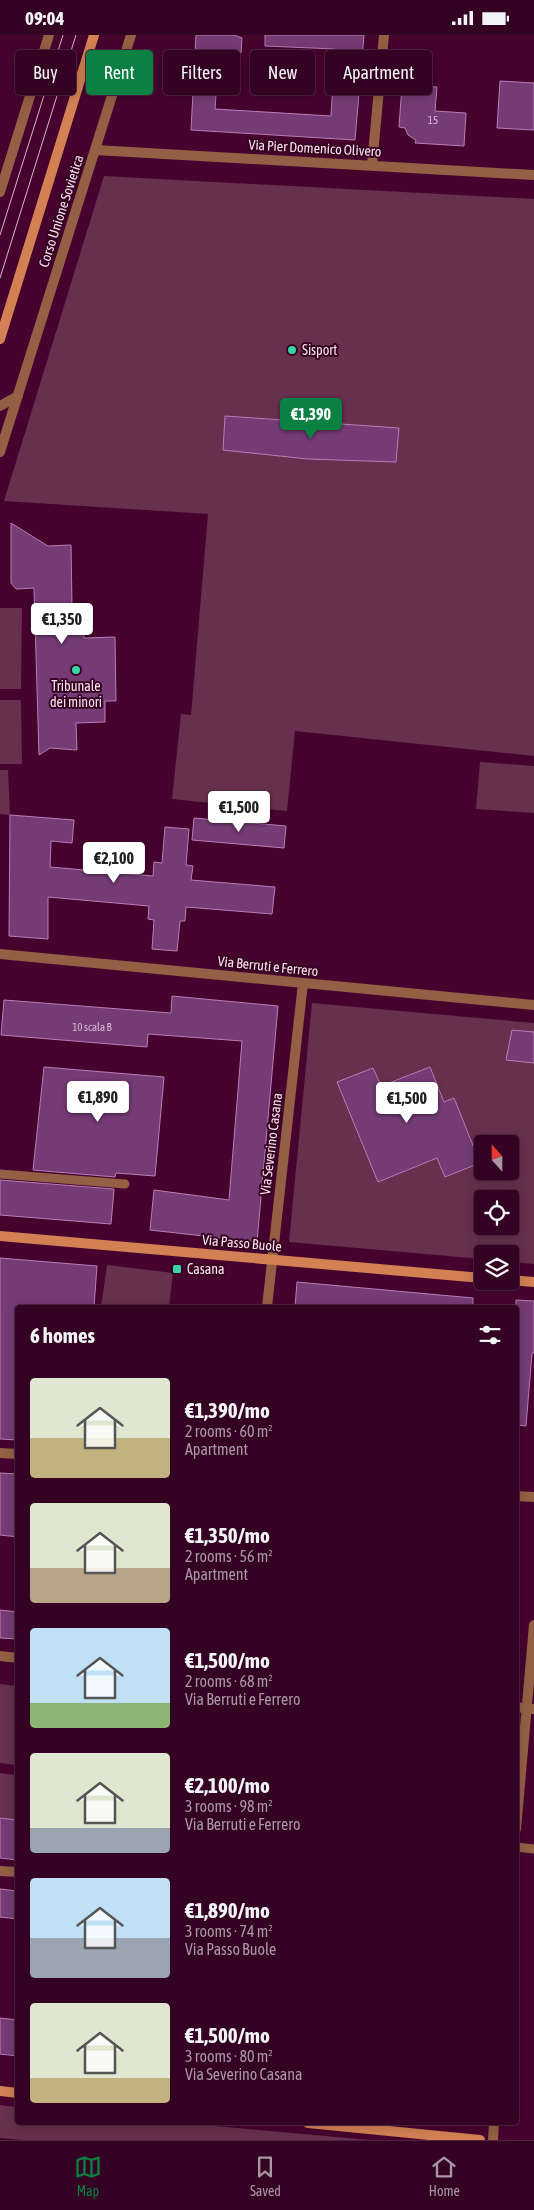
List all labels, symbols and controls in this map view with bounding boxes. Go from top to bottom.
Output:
text: 09:04 [25,7,64,29]
chip: Buy [15,50,76,95]
chip: Rent [86,50,153,95]
chip: Filters [163,50,240,95]
chip: New [250,50,315,95]
chip: Apartment [325,50,432,95]
house number: 15 [428,114,438,126]
street label: Via Pier Domenico Olivero [248,137,382,159]
street label: Corso Unione Sovietica [35,153,87,269]
place label: Sisport [302,342,337,358]
marker: Sisport [286,344,298,356]
pin: €1,390 [270,397,352,440]
text: €1,390 [291,405,331,423]
pin: €1,350 [21,603,103,645]
text: €1,350 [42,610,82,628]
marker: Tribunale dei minori [70,664,82,676]
place label: Tribunale dei minori [50,678,102,710]
pin: €1,500 [198,791,280,833]
text: €1,500 [219,798,259,816]
pin: €2,100 [73,841,155,884]
text: €2,100 [94,849,134,867]
street label: Via Berruti e Ferrero [217,953,319,979]
house number: 10 scala B [72,1021,113,1033]
pin: €1,890 [57,1081,139,1123]
pin: €1,500 [366,1081,448,1124]
text: €1,890 [78,1088,118,1106]
text: €1,500 [387,1089,427,1107]
street label: Via Severino Casana [257,1092,285,1196]
north arrow [474,1135,519,1180]
map controls [474,1135,519,1290]
button: locate [474,1190,519,1235]
street label: Via Passo Buole [202,1232,282,1254]
button: layers [474,1245,519,1290]
place label: Casana [187,1261,225,1277]
marker: Casana [171,1263,183,1275]
icon: filters [476,1321,504,1349]
text: 6 homes [30,1323,95,1347]
icon: home [70,1398,130,1458]
text: €1,390/mo [185,1398,270,1422]
text: 2 rooms · 60 m² [185,1422,273,1440]
text: Apartment [185,1440,248,1458]
icon: home [70,1523,130,1583]
text: €1,350/mo [185,1523,270,1547]
text: 2 rooms · 56 m² [185,1547,273,1565]
text: Apartment [185,1565,248,1583]
icon: home [70,1648,130,1708]
text: €1,500/mo [185,1648,270,1672]
text: 2 rooms · 68 m² [185,1672,273,1690]
text: Via Berruti e Ferrero [185,1690,300,1708]
icon: home [70,1773,130,1833]
text: €2,100/mo [185,1773,270,1797]
text: 3 rooms · 98 m² [185,1797,273,1815]
text: Via Berruti e Ferrero [185,1815,300,1833]
icon: home [70,1898,130,1958]
text: €1,890/mo [185,1898,270,1922]
text: 3 rooms · 74 m² [185,1922,273,1940]
text: Via Passo Buole [185,1940,276,1958]
icon: home [70,2023,130,2083]
text: €1,500/mo [185,2023,270,2047]
text: 3 rooms · 80 m² [185,2047,273,2065]
text: Via Severino Casana [185,2065,302,2083]
tab: Map [74,2153,102,2199]
tab: Saved [250,2153,281,2199]
tab: Home [429,2153,460,2199]

